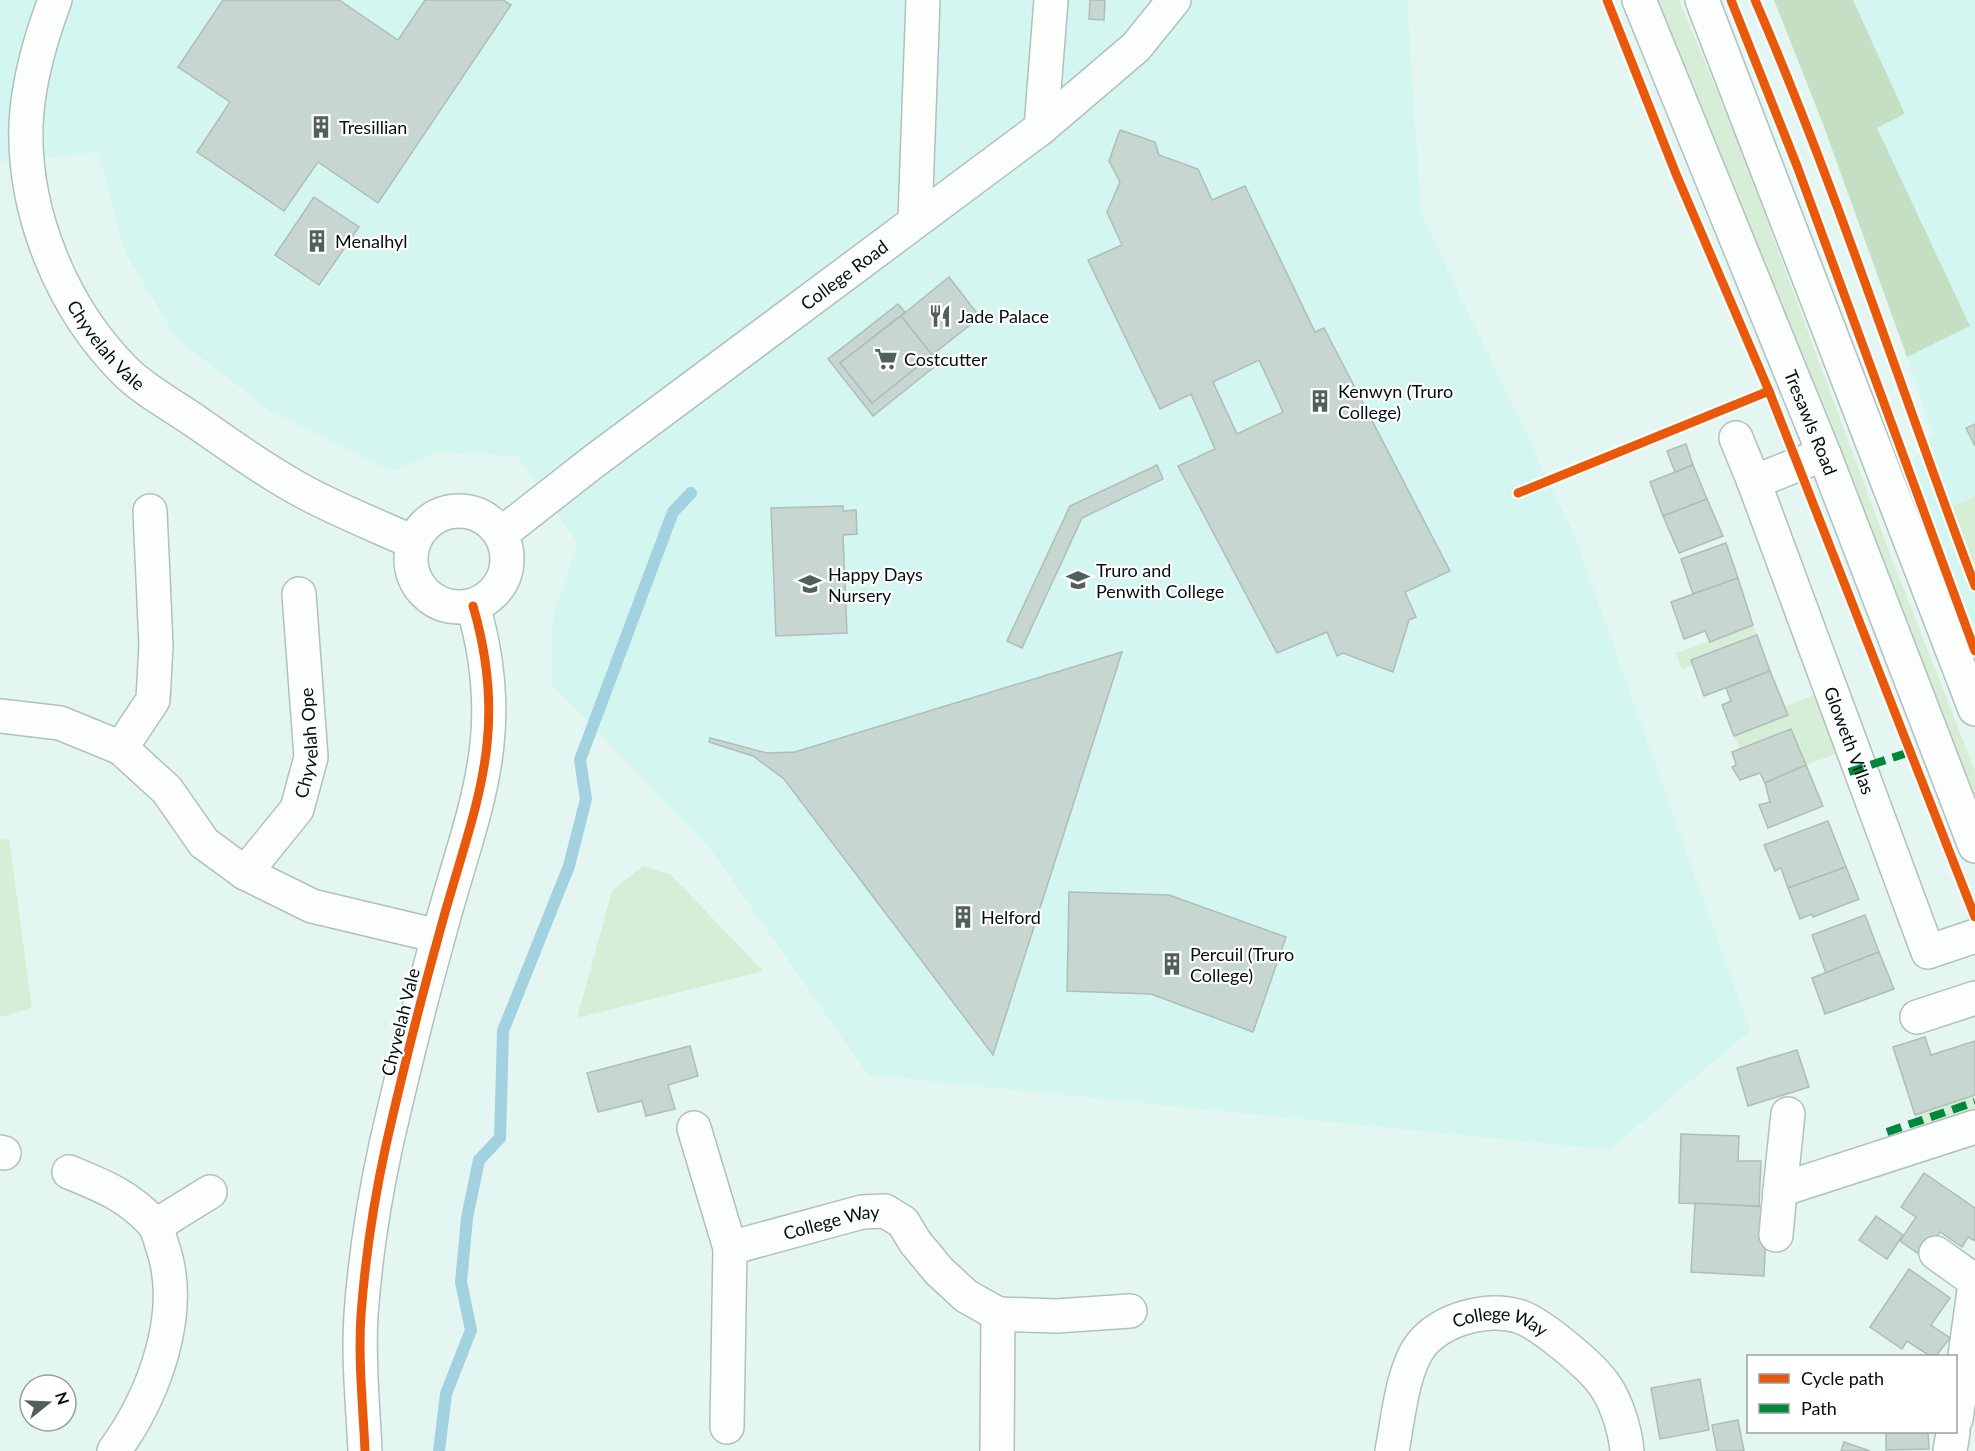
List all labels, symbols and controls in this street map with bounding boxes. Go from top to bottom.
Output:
building icon: Tresillian [308,114,334,140]
place label: Tresillian [339,116,407,138]
building icon: Menalhyl [304,228,330,254]
place label: Menalhyl [335,230,408,252]
street label: College Road [796,235,892,315]
street label: Chyvelah Vale [63,296,149,395]
restaurant icon: Jade Palace [927,303,953,329]
place label: Jade Palace [958,305,1049,327]
supermarket icon: Costcutter [873,346,899,372]
place label: Costcutter [904,348,988,370]
street label: Tresawls Road [1780,366,1842,478]
place label: Kenwyn (Truro College) [1338,380,1453,423]
building icon: Kenwyn (Truro College) [1307,388,1333,414]
place label: Truro and Penwith College [1096,559,1224,602]
place label: Happy Days Nursery [828,563,923,606]
school or university icon: Truro and Penwith College [1065,567,1091,593]
school or university icon: Happy Days Nursery [797,571,823,597]
street label: Gloweth Villas [1820,684,1880,798]
street label: Chyvelah Ope [289,687,322,800]
building icon: Helford [950,904,976,930]
place label: Helford [981,906,1041,928]
place label: Percuil (Truro College) [1190,943,1294,986]
building icon: Percuil (Truro College) [1159,951,1185,977]
street label: Chyvelah Vale [376,966,424,1078]
street label: College Way [781,1200,881,1244]
street label: College Way [1449,1302,1553,1341]
legend [1747,1355,1957,1433]
text: Cycle path [1801,1367,1884,1389]
north arrow [18,1373,78,1433]
text: N [52,1389,74,1407]
text: Path [1801,1397,1837,1419]

